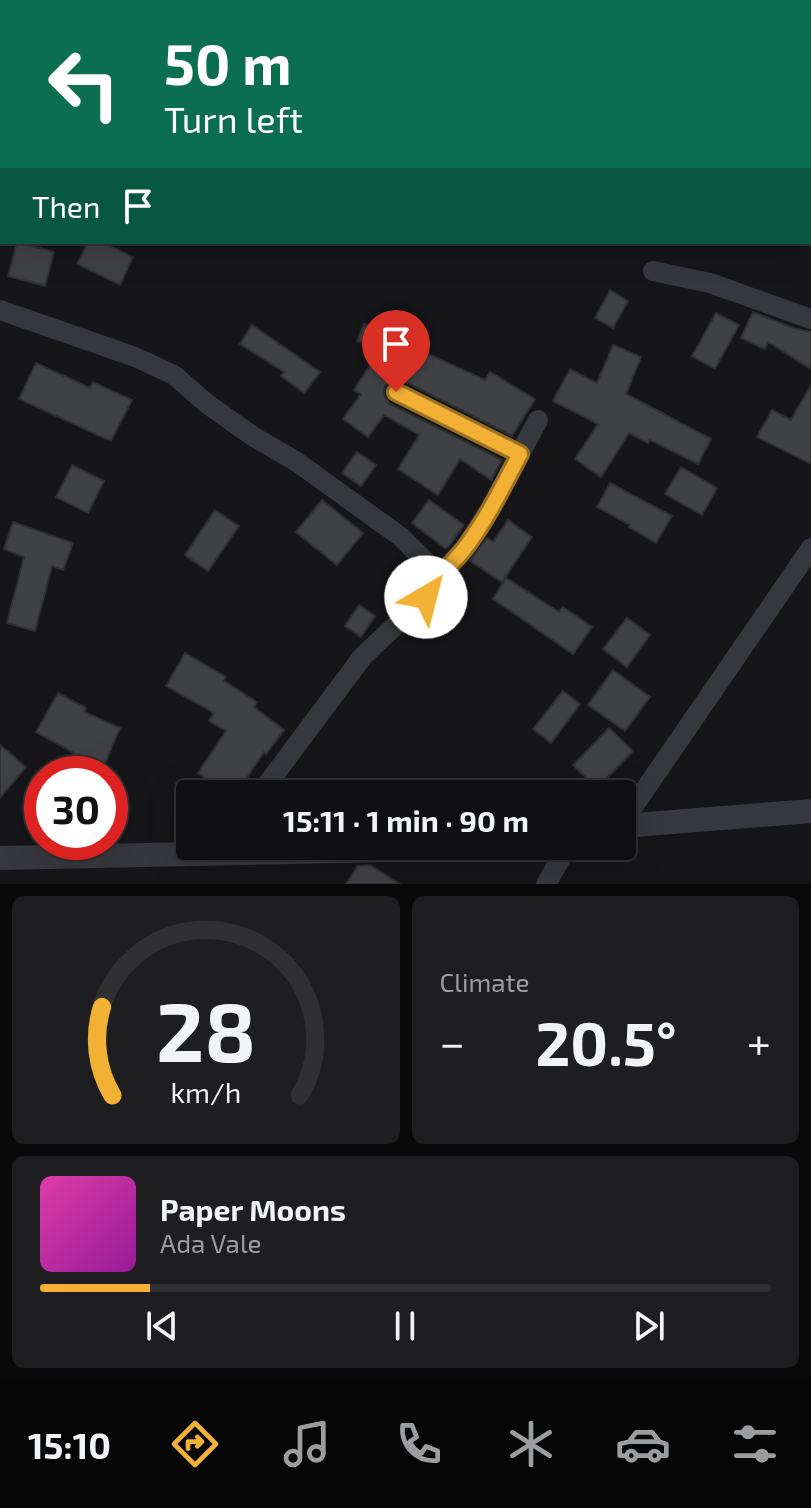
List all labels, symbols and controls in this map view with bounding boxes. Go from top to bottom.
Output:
text: 50 m [164,29,292,96]
icon: left [32,32,136,136]
text: Turn left [164,97,303,140]
icon: arrive [116,184,160,228]
text: Then [32,188,100,224]
pin [362,310,430,392]
icon: arrive [374,322,418,366]
position arrow [384,555,468,639]
speed limit sign: 30 [24,756,128,860]
text: 15:11 · 1 min · 90 m [283,802,529,838]
text: Climate [440,966,529,997]
text: 28 [156,979,256,1079]
text: 20.5° [535,1006,677,1078]
text: − [440,1015,465,1068]
text: + [747,1015,771,1068]
text: km/h [170,1074,241,1109]
text: Paper Moons [160,1191,346,1227]
text: Ada Vale [160,1227,262,1258]
icon: previous [140,1304,184,1348]
icon: pause [383,1304,427,1348]
icon: next [627,1304,671,1348]
icon: directions [167,1416,223,1472]
icon: music [279,1416,335,1472]
icon: phone [391,1416,447,1472]
icon: climate [503,1416,559,1472]
icon: car [615,1416,671,1472]
icon: filters [727,1416,783,1472]
text: 15:10 [28,1423,111,1466]

